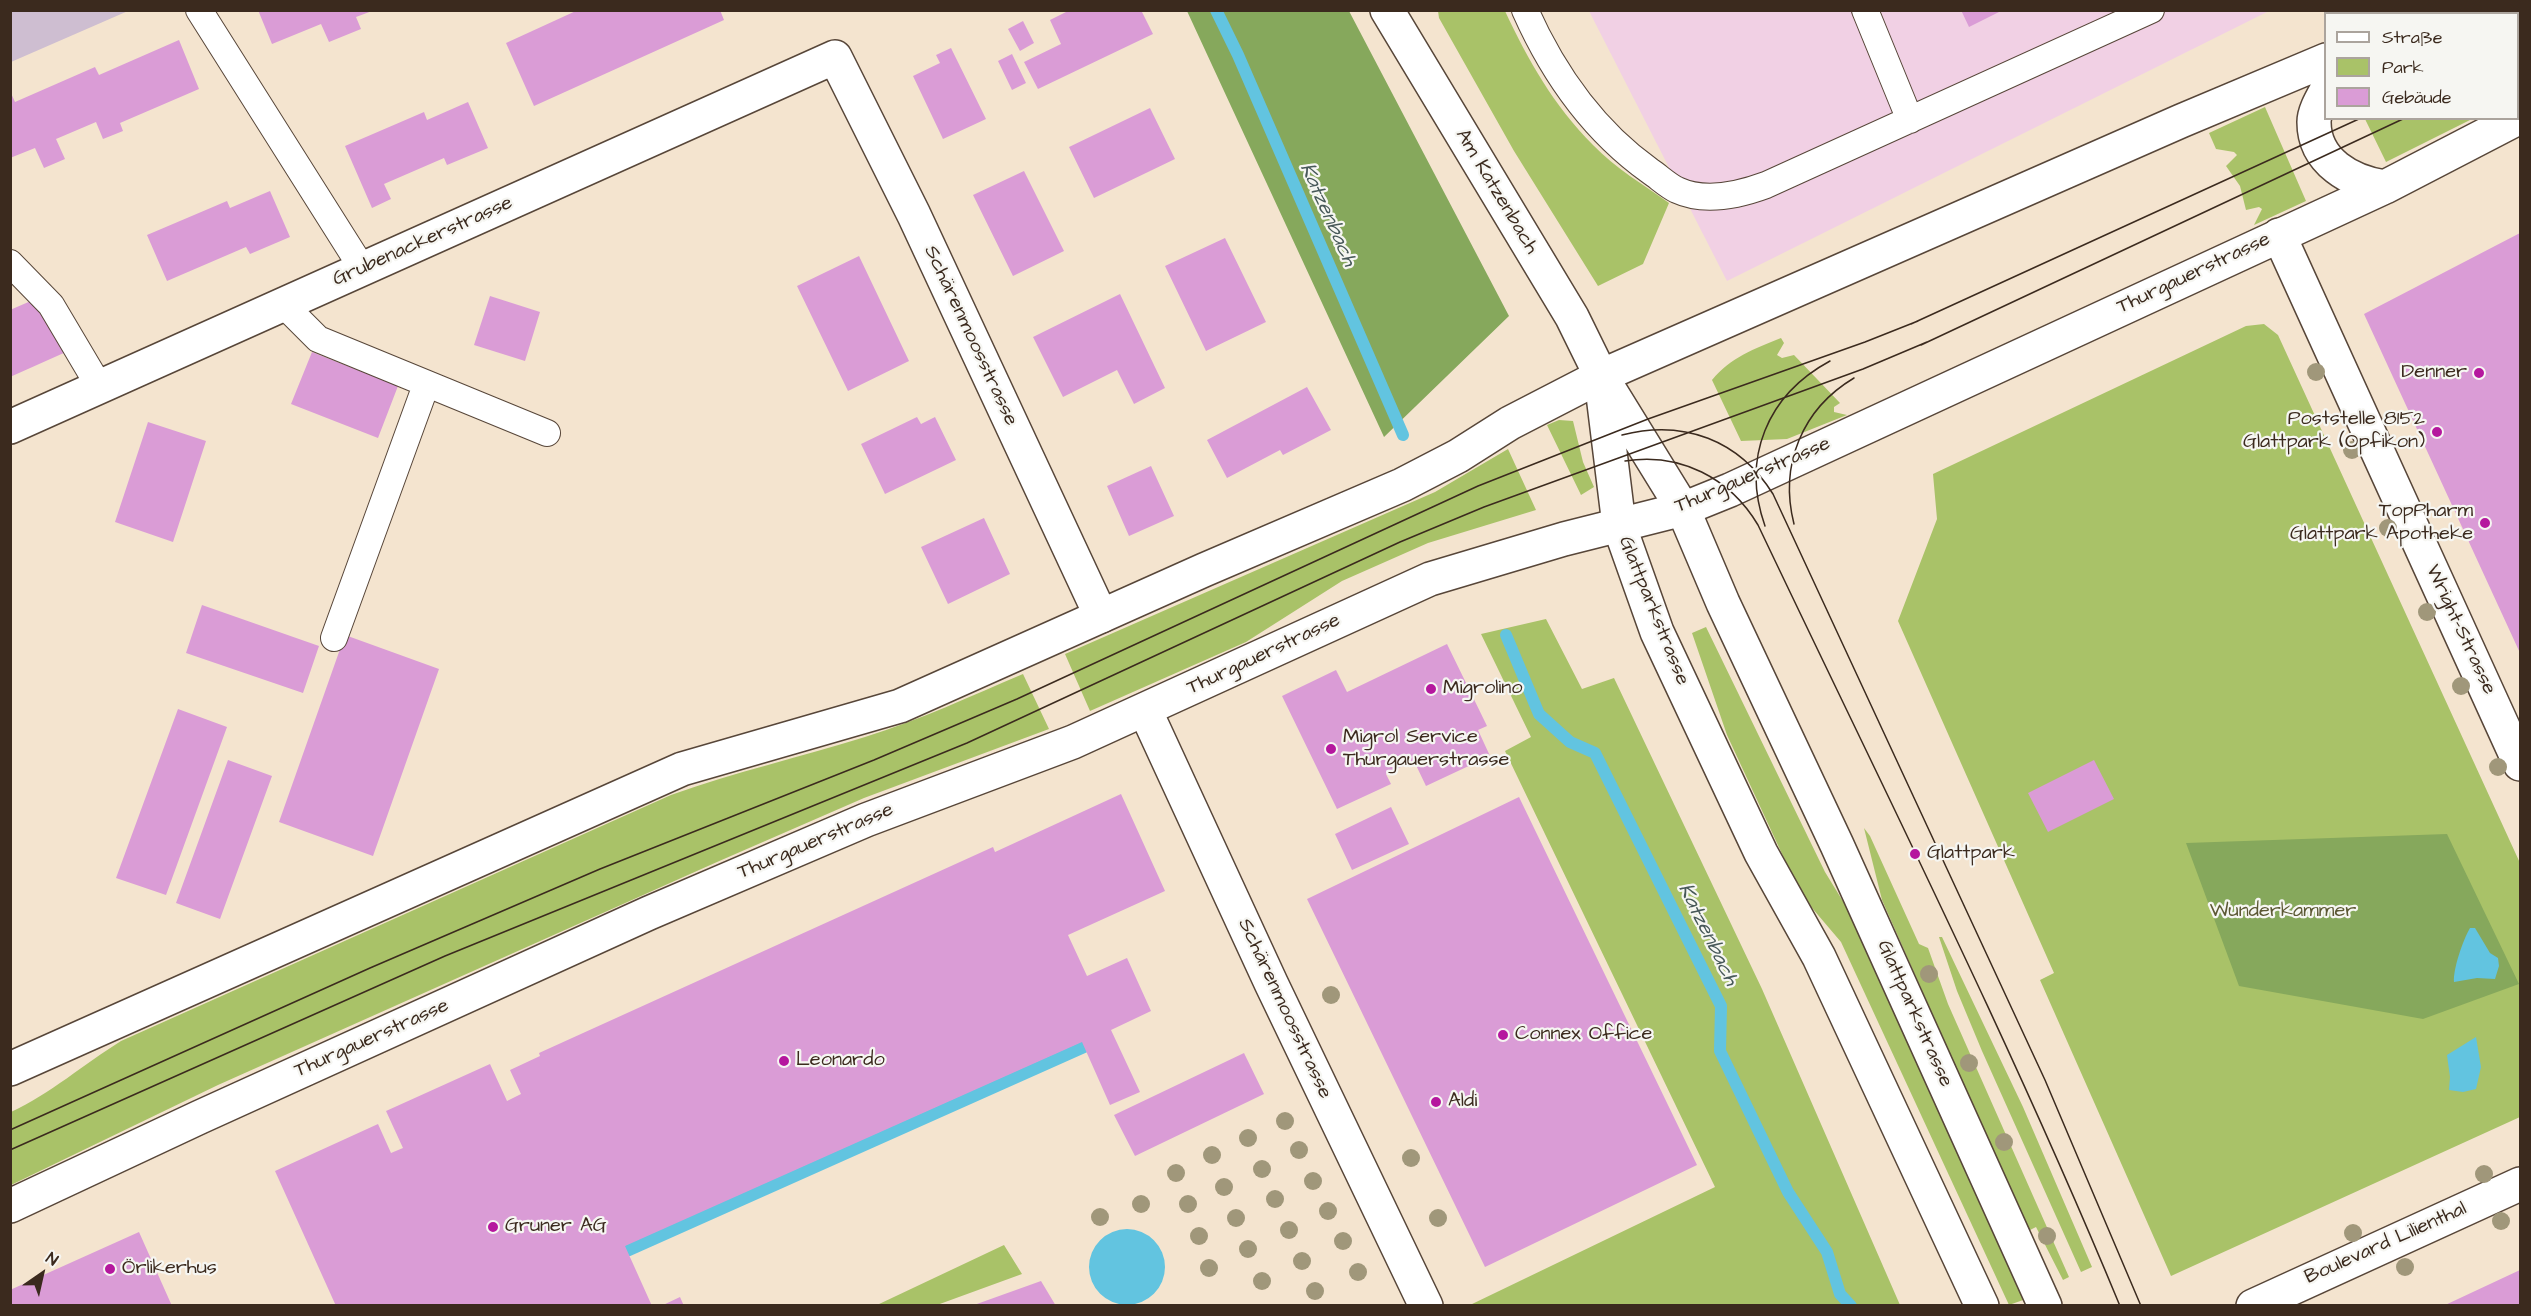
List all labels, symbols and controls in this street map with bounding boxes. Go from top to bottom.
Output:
legend [2324,12,2519,120]
text: Straße [2382,25,2442,50]
text: Park [2382,55,2424,80]
text: Gebäude [2382,85,2452,110]
street label: Am Katzenbach [1449,125,1543,259]
water label: Katzenbach [1293,159,1361,271]
street label: Grubenackerstrasse [329,192,517,292]
street label: Thurgauerstrasse [2114,228,2274,320]
street label: Schärenmoosstrasse [918,242,1022,430]
place label: Denner [2401,361,2467,385]
marker: Denner [2472,366,2486,380]
place label: Poststelle 8152 Glattpark (Opfikon) [2243,408,2425,455]
marker: Poststelle 8152 Glattpark (Opfikon) [2430,425,2444,439]
street label: Thurgauerstrasse [1672,432,1834,520]
place label: TopPharm Glattpark Apotheke [2290,500,2473,547]
marker: TopPharm Glattpark Apotheke [2478,516,2492,530]
street label: Glattparkstrasse [1612,533,1694,689]
street label: Wright-Strasse [2419,561,2501,699]
street label: Thurgauerstrasse [1184,609,1344,701]
place label: Migrolino [1443,677,1523,701]
marker: Migrolino [1424,682,1438,696]
place label: Migrol Service Thurgauerstrasse [1343,726,1509,773]
marker: Migrol Service Thurgauerstrasse [1324,742,1338,756]
street label: Thurgauerstrasse [735,798,897,886]
place label: Glattpark [1927,842,2015,866]
marker: Glattpark [1908,847,1922,861]
water label: Katzenbach [1671,880,1743,990]
park label: Wunderkammer [2210,900,2356,924]
street label: Schärenmoosstrasse [1232,915,1336,1103]
street label: Glattparkstrasse [1871,937,1957,1091]
street label: Thurgauerstrasse [291,994,453,1084]
place label: Connex Office [1515,1023,1652,1047]
marker: Connex Office [1496,1028,1510,1042]
place label: Leonardo [796,1049,885,1073]
marker: Leonardo [777,1054,791,1068]
place label: Aldi [1448,1090,1477,1114]
marker: Aldi [1429,1095,1443,1109]
street label: Boulevard Lilienthal [2301,1198,2471,1290]
place label: Gruner AG [505,1215,607,1239]
marker: Gruner AG [486,1220,500,1234]
north arrow [12,1244,72,1304]
text: N [42,1247,62,1271]
place label: Örlikerhus [122,1257,217,1281]
marker: Örlikerhus [103,1262,117,1276]

